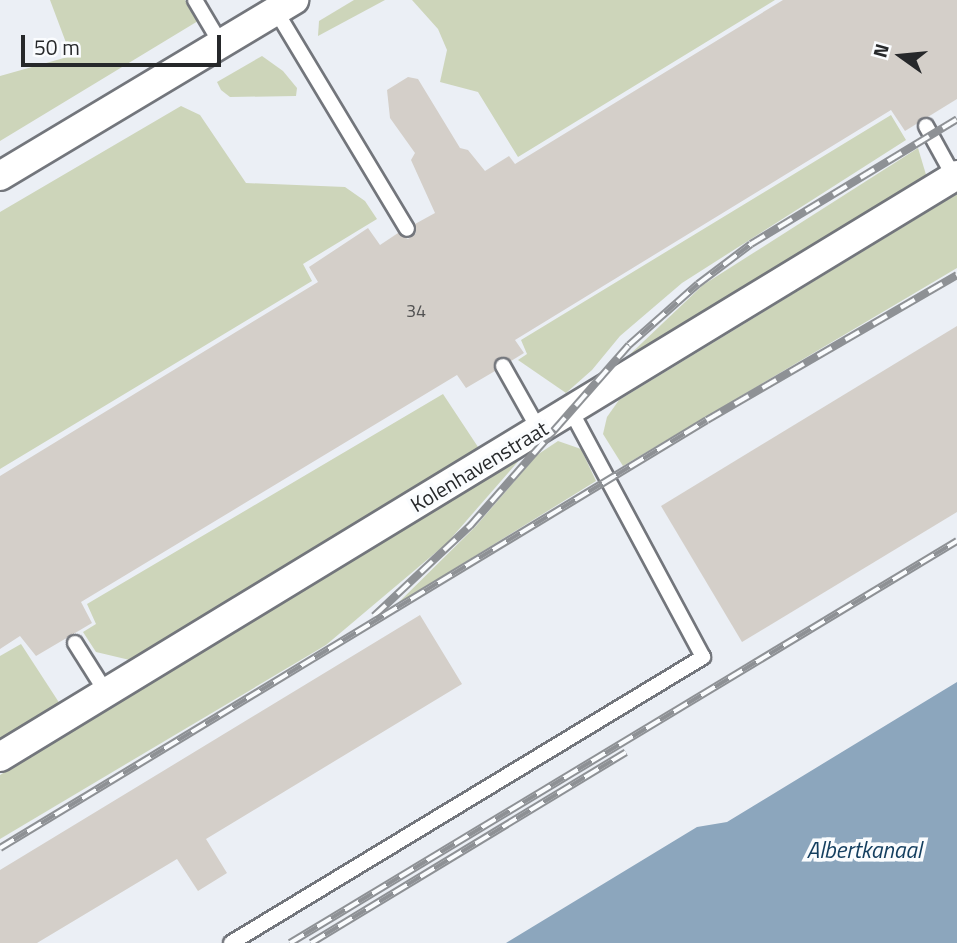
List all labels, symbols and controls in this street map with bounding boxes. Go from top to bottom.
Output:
scale bar [24,21,224,65]
north arrow [866,21,936,91]
text: 50 m [34,31,80,63]
text: N [865,40,896,61]
house number: 34 [406,300,426,322]
street label: Kolenhavenstraat [406,415,552,517]
water label: Albertkanaal [806,836,922,864]

